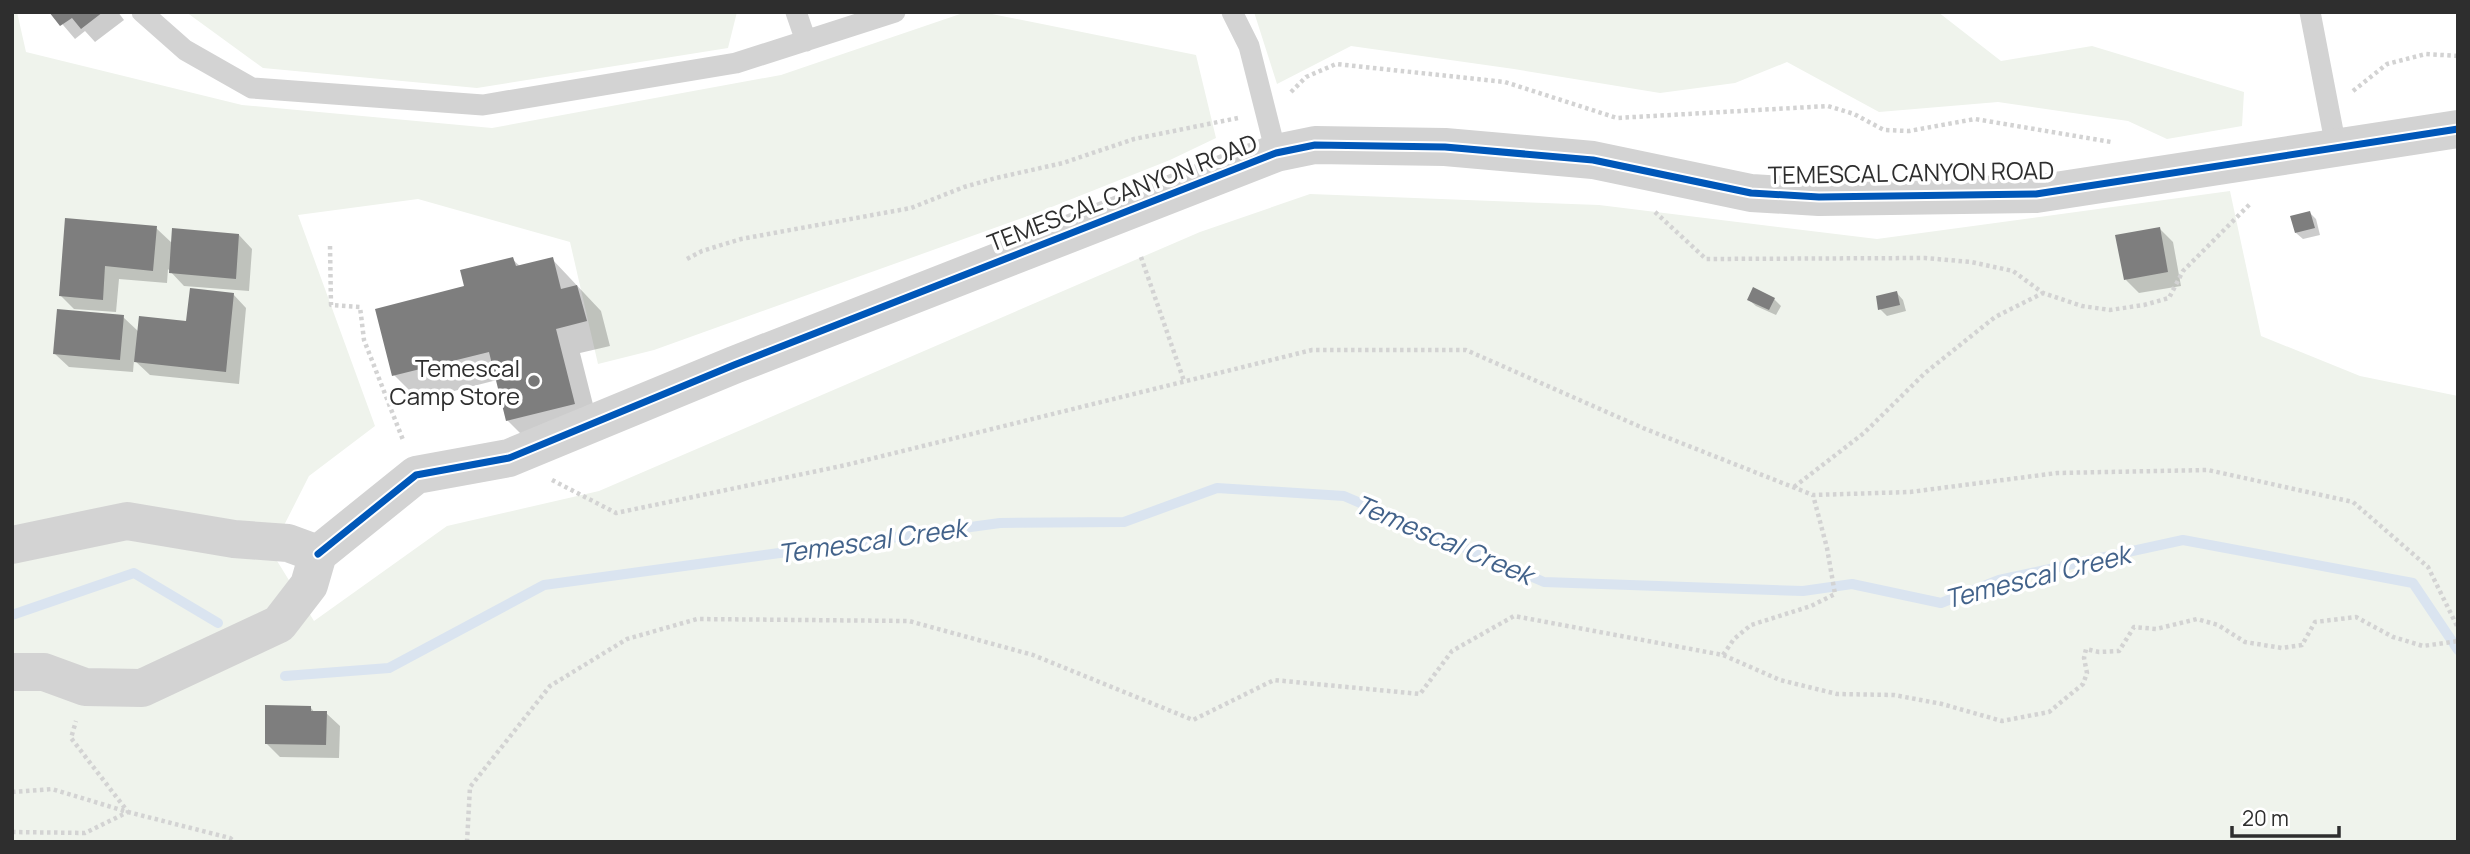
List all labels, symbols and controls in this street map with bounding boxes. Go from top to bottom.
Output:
street label: TEMESCAL CANYON ROAD [982,125,1262,259]
street label: TEMESCAL CANYON ROAD [1768,153,2054,191]
place label: Temescal Camp Store [390,351,520,412]
marker: Temescal Camp Store [526,373,542,389]
water label: Temescal Creek [1349,485,1542,594]
water label: Temescal Creek [775,508,973,571]
water label: Temescal Creek [1940,535,2138,616]
scale bar [2232,794,2339,838]
text: 20 m [2242,804,2289,832]

